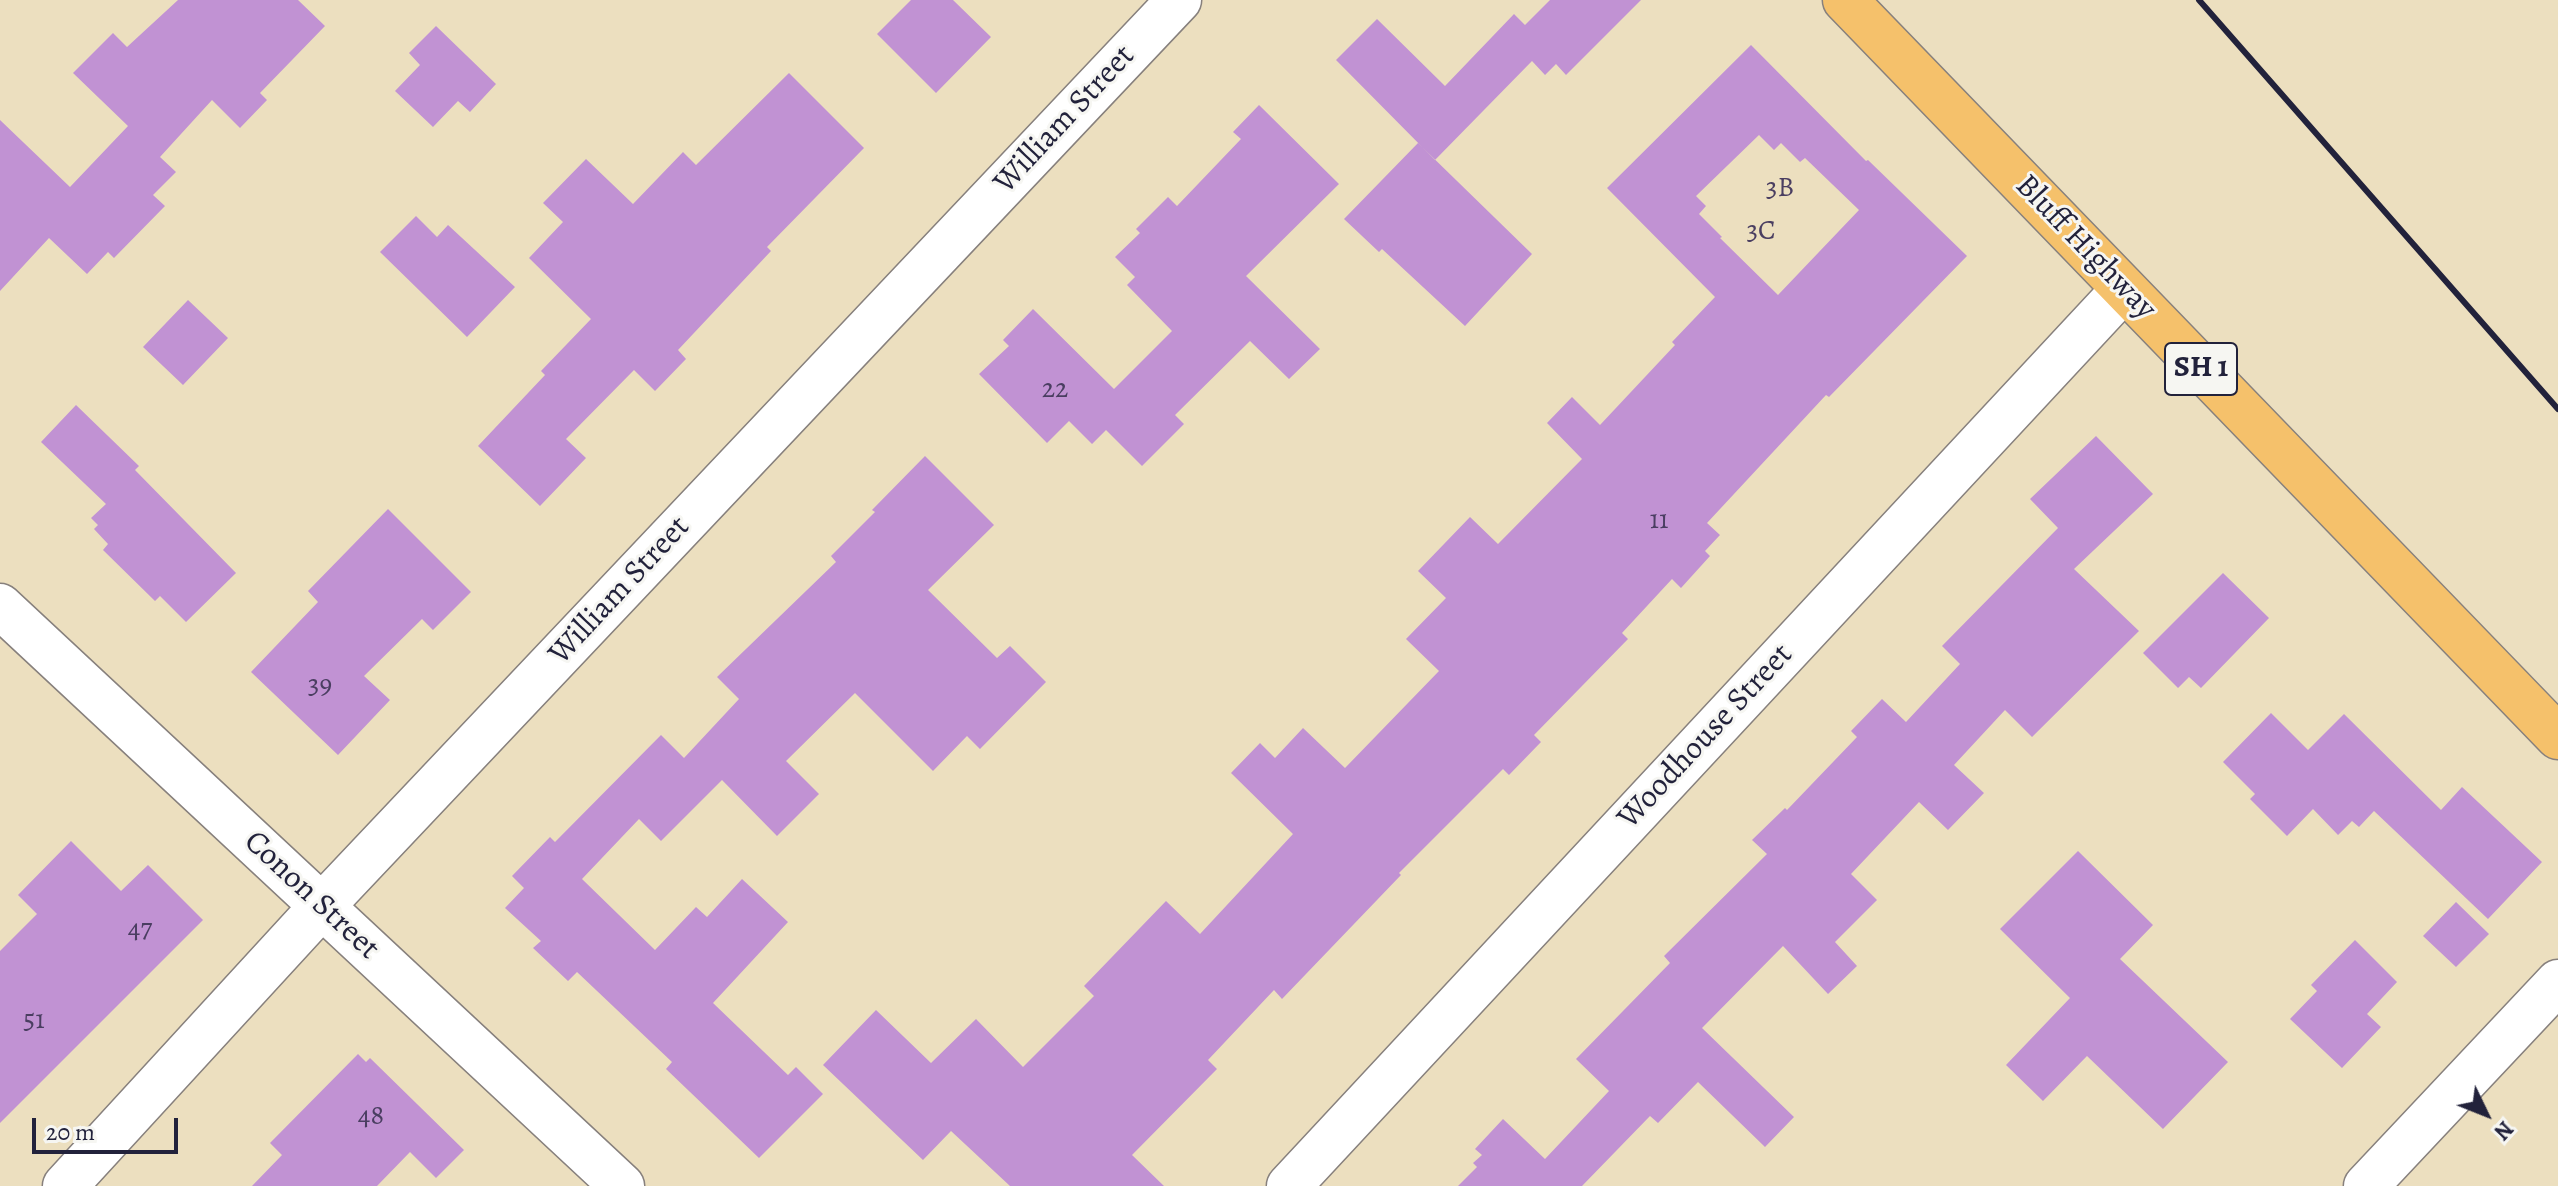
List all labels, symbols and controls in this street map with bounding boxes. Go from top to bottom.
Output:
street label: William Street [987,38,1143,202]
street label: Bluff Highway [2006,168,2164,328]
house number: 3B [1766,172,1794,206]
house number: 3C [1746,215,1776,249]
road number: SH 1 [2165,343,2237,395]
house number: 22 [1042,373,1068,407]
house number: 11 [1649,504,1669,538]
street label: William Street [542,509,698,673]
street label: Woodhouse Street [1610,636,1802,838]
house number: 39 [308,669,332,703]
street label: Conon Street [235,824,387,968]
house number: 47 [128,913,152,947]
house number: 51 [23,1004,45,1038]
north arrow [2446,1074,2526,1154]
house number: 48 [358,1100,384,1134]
scale bar [36,1102,182,1152]
text: N [2487,1114,2520,1146]
text: 20 m [46,1116,95,1148]

